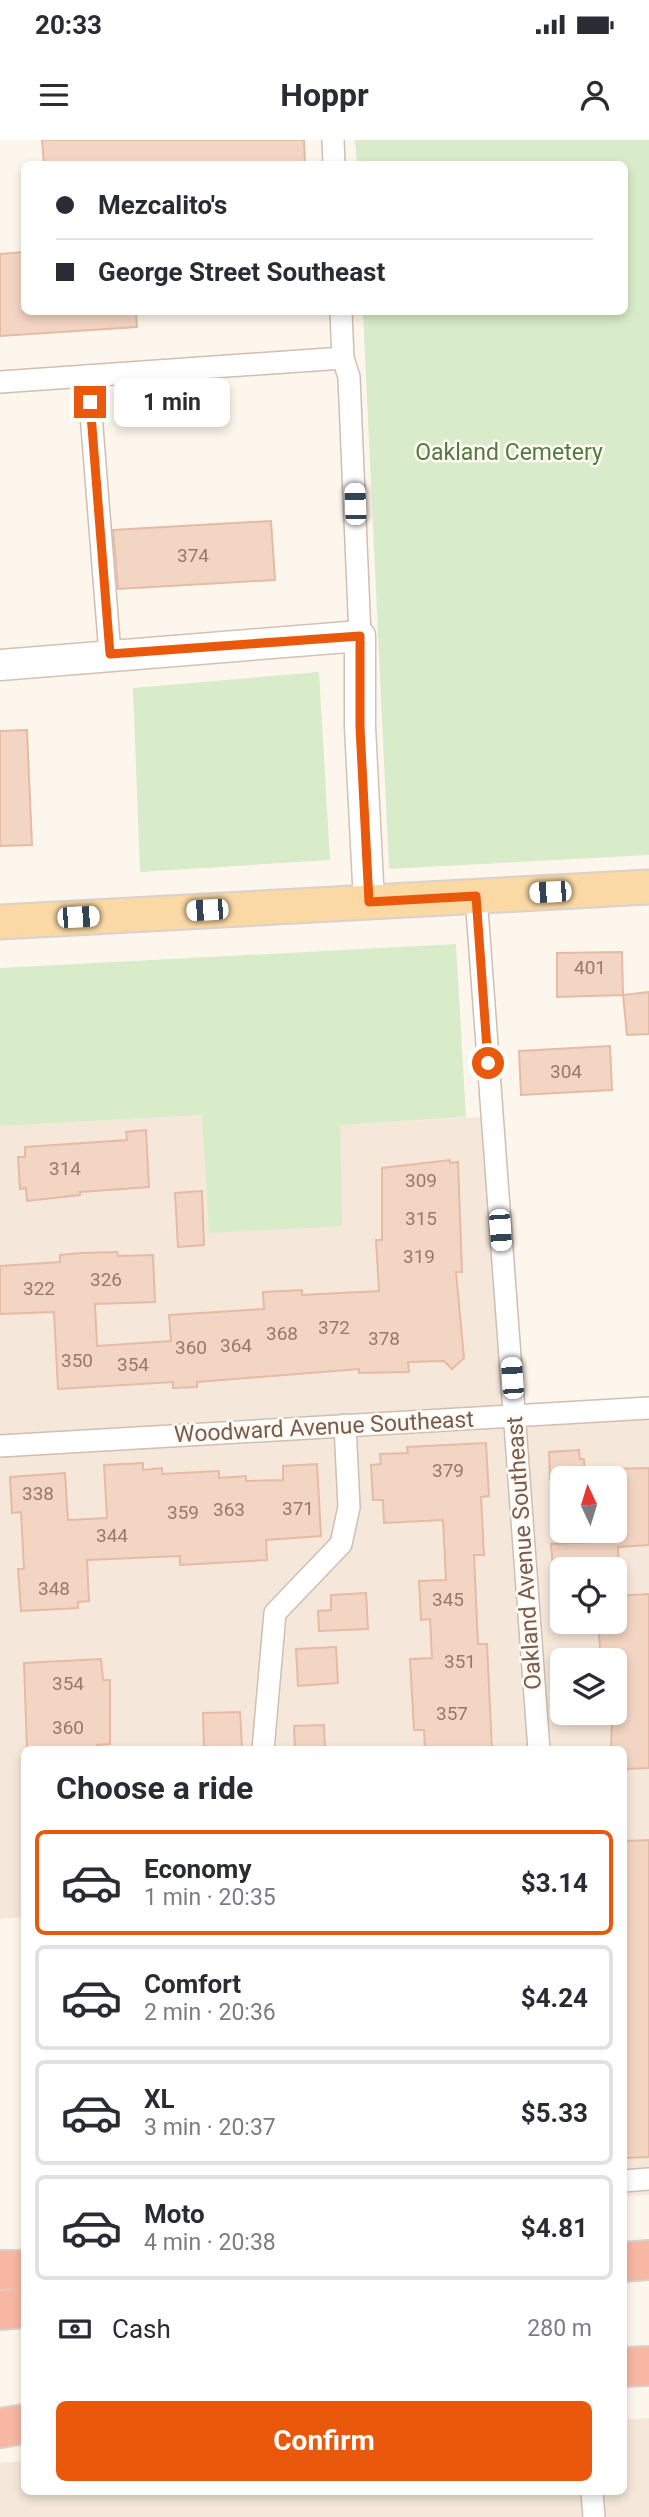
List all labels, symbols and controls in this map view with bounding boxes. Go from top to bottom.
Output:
text: 20:33 [35,10,102,40]
icon: menu [35,76,73,114]
text: Hoppr [280,76,369,114]
icon: person [576,76,614,114]
text: Mezcalito's [98,190,227,220]
text: George Street Southeast [98,257,385,287]
callout: 1 min [114,378,230,426]
route end [74,386,106,418]
text: 1 min [143,389,201,416]
park label: Oakland Cemetery [415,439,603,466]
car [344,483,367,525]
house number: 374 [177,544,209,567]
car [529,880,572,904]
car [186,898,229,922]
car [57,905,100,929]
house number: 401 [574,956,606,979]
route start [472,1047,504,1079]
house number: 304 [550,1060,582,1083]
house number: 314 [49,1157,81,1180]
house number: 309 [405,1169,437,1192]
house number: 315 [405,1207,437,1230]
car [489,1208,512,1252]
house number: 319 [403,1245,435,1268]
house number: 326 [90,1268,122,1291]
house number: 322 [23,1277,55,1300]
house number: 372 [318,1316,350,1339]
house number: 368 [266,1322,298,1345]
house number: 378 [368,1327,400,1350]
house number: 364 [220,1334,252,1357]
house number: 360 [175,1336,207,1359]
house number: 350 [61,1349,93,1372]
house number: 354 [117,1353,149,1376]
car [501,1356,524,1400]
street label: Woodward Avenue Southeast [174,1406,474,1448]
street label: Oakland Avenue Southeast [501,1415,547,1691]
house number: 379 [432,1459,464,1482]
north arrow [550,1466,626,1544]
map controls [550,1466,627,1725]
house number: 338 [22,1482,54,1505]
house number: 371 [282,1497,314,1520]
house number: 363 [213,1498,245,1521]
house number: 359 [167,1501,199,1524]
house number: 344 [96,1524,128,1547]
button: locate [550,1557,627,1634]
house number: 348 [38,1577,70,1600]
house number: 345 [432,1588,464,1611]
button: layers [550,1648,627,1725]
house number: 351 [444,1650,476,1673]
house number: 354 [52,1672,84,1695]
house number: 357 [436,1702,468,1725]
house number: 360 [52,1716,84,1739]
text: Choose a ride [56,1769,253,1807]
icon: car [60,1851,123,1914]
text: Economy [144,1854,251,1884]
text: $3.14 [521,1868,588,1898]
text: 1 min · 20:35 [144,1884,276,1911]
icon: car [60,1966,123,2029]
text: Comfort [144,1969,241,1999]
text: $4.24 [521,1983,588,2013]
text: 2 min · 20:36 [144,1999,276,2026]
icon: car [60,2081,123,2144]
text: XL [144,2084,175,2114]
text: $5.33 [521,2098,588,2128]
text: 3 min · 20:37 [144,2114,276,2141]
icon: car [60,2196,123,2259]
text: Moto [144,2199,205,2229]
text: $4.81 [521,2213,588,2243]
text: 4 min · 20:38 [144,2229,276,2256]
icon: cash [56,2310,94,2348]
text: Cash [112,2314,171,2344]
text: 280 m [527,2315,592,2342]
button: Confirm [56,2401,592,2481]

